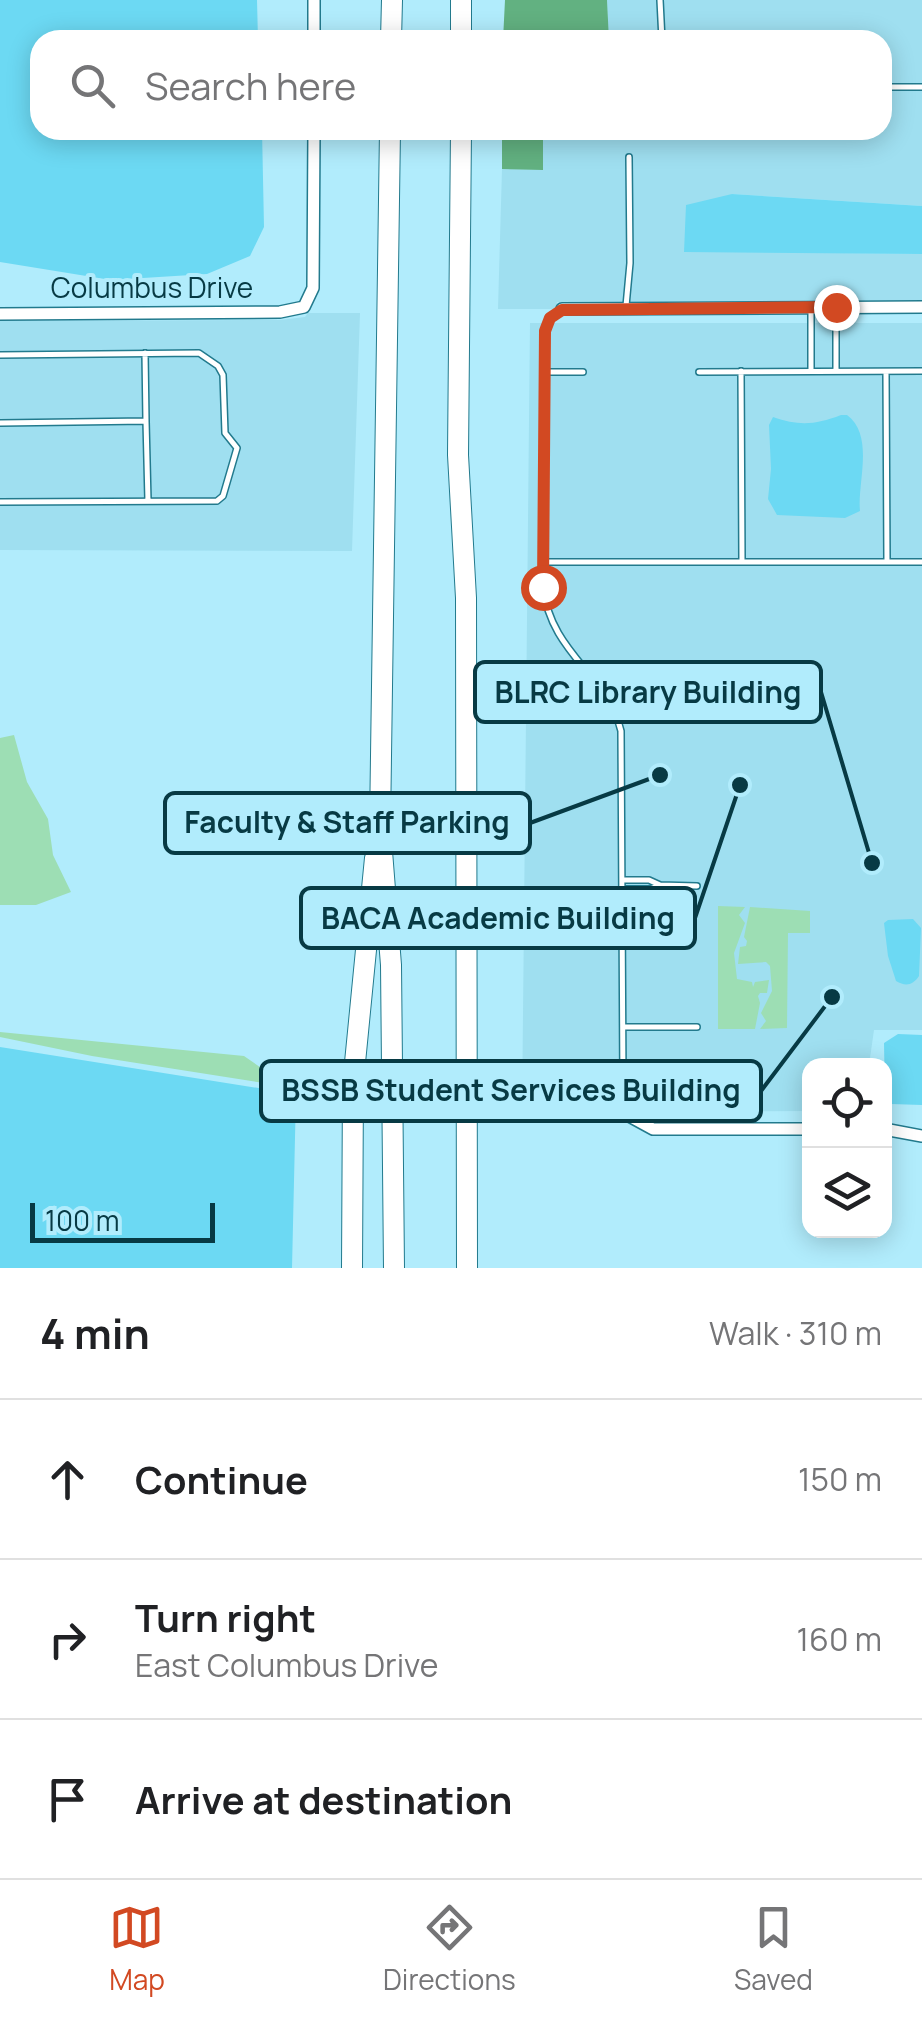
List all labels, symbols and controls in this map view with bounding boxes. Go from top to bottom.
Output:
search box [30,30,892,140]
icon: search [65,58,120,113]
text: Search here [145,59,356,111]
street label: Columbus Drive [51,268,253,306]
route end [814,285,860,331]
route start [521,565,567,611]
callout: BLRC Library Building [475,662,821,722]
text: BLRC Library Building [495,671,801,712]
callout: Faculty & Staff Parking [165,793,530,853]
text: Faculty & Staff Parking [184,801,510,842]
callout: BACA Academic Building [301,888,695,948]
text: BACA Academic Building [321,897,675,938]
map controls [802,1058,892,1238]
button: locate [802,1058,892,1148]
callout: BSSB Student Services Building [261,1061,761,1121]
text: BSSB Student Services Building [281,1069,741,1110]
button: layers [802,1148,892,1238]
scale bar [30,1198,215,1242]
text: 100 m [45,1201,119,1239]
text: 4 min [40,1304,150,1362]
text: Walk · 310 m [709,1311,882,1355]
icon: ahead [40,1452,95,1507]
text: Continue [135,1453,308,1505]
text: 150 m [798,1457,882,1501]
text: Turn right [135,1591,316,1643]
icon: right [40,1612,95,1667]
text: 160 m [797,1617,882,1661]
text: East Columbus Drive [135,1643,438,1687]
icon: arrive [40,1772,95,1827]
text: Arrive at destination [135,1773,512,1825]
tab: Map [109,1900,165,1998]
tab: Directions [383,1900,516,1998]
tab: Saved [734,1900,813,1998]

